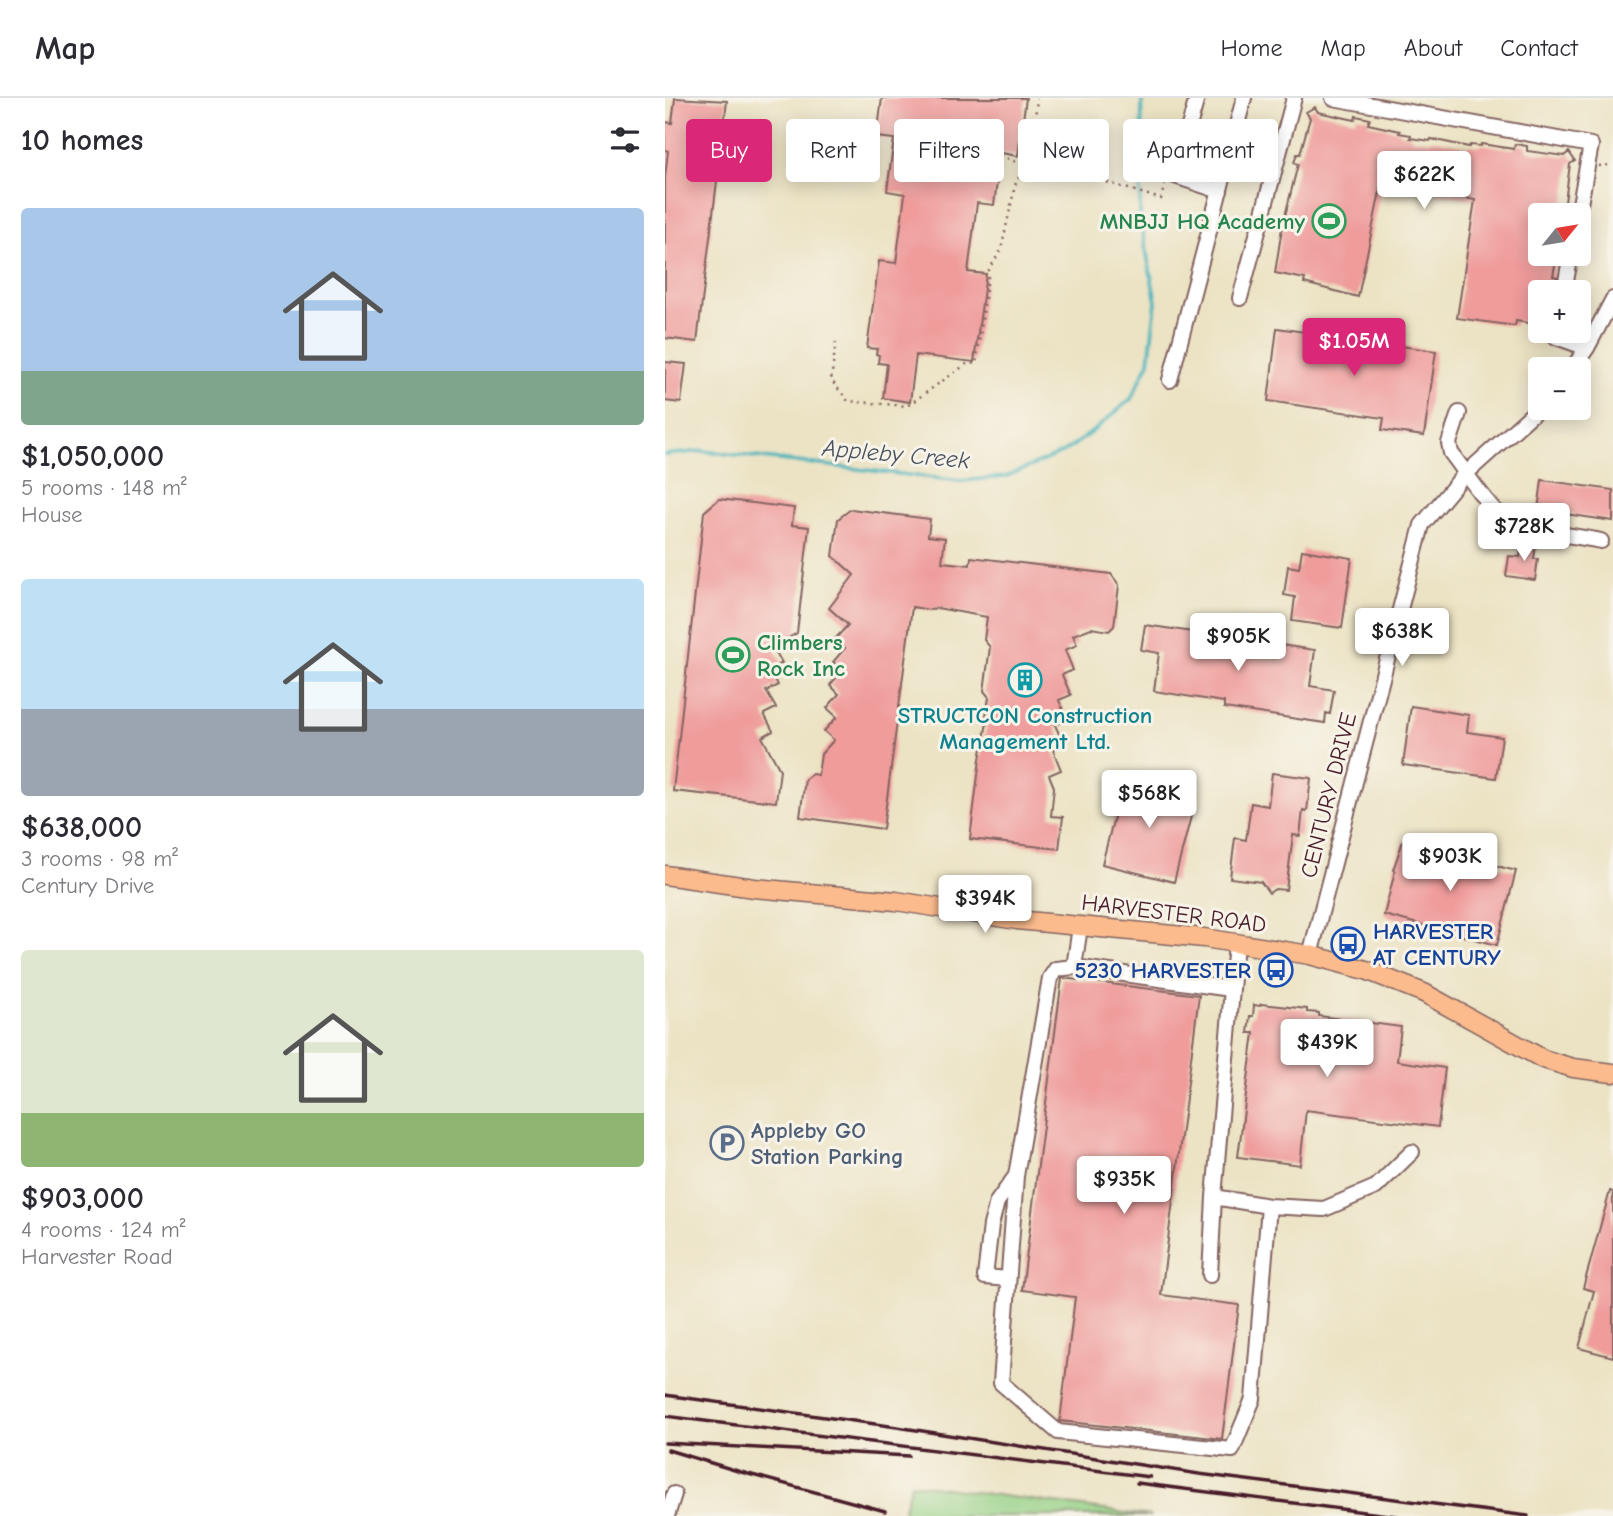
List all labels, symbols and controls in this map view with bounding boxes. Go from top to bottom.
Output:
text: Map [35,29,96,67]
text: Home [1221,34,1282,62]
text: Map [1320,34,1366,62]
text: About [1404,34,1462,62]
text: Contact [1500,34,1578,62]
chip: Buy [686,119,772,182]
chip: Rent [786,119,880,182]
chip: Filters [894,119,1004,182]
chip: New [1018,119,1109,182]
chip: Apartment [1123,119,1278,182]
icon: filters [606,121,644,159]
text: 10 homes [21,123,143,158]
pin: $622K [1375,152,1473,211]
text: $622K [1393,160,1455,187]
sports icon: MNBJJ HQ Academy [1310,202,1348,240]
north arrow [1528,203,1591,266]
map controls [1528,203,1591,420]
place label: MNBJJ HQ Academy [1100,208,1305,235]
icon: home [270,253,396,379]
button: + [1528,280,1591,343]
pin: $1.05M [1297,318,1411,378]
text: $1.05M [1319,327,1389,354]
button: − [1528,357,1591,420]
water label: Appleby Creek [820,434,971,474]
text: $1,050,000 [21,439,164,474]
text: 5 rooms · 148 m² [21,474,187,501]
text: House [21,501,83,528]
pin: $728K [1475,504,1573,563]
text: $728K [1494,512,1554,539]
pin: $638K [1353,608,1451,668]
pin: $905K [1189,614,1287,673]
text: $638K [1371,617,1433,644]
text: $905K [1206,622,1270,649]
icon: home [270,624,396,750]
place label: Climbers Rock Inc [757,629,845,682]
sports icon: Climbers Rock Inc [714,636,752,674]
building icon: STRUCTCON Construction Management Ltd. [1006,661,1044,699]
place label: STRUCTCON Construction Management Ltd. [898,702,1152,755]
street label: CENTURY DRIVE [1295,710,1362,881]
pin: $568K [1100,770,1198,830]
text: $568K [1118,779,1180,806]
text: $638,000 [21,810,142,845]
pin: $903K [1401,834,1499,893]
text: $903K [1418,842,1482,869]
text: 3 rooms · 98 m² [21,845,178,872]
text: Century Drive [21,872,154,899]
pin: $394K [936,876,1034,935]
text: $394K [955,884,1015,911]
street label: HARVESTER ROAD [1080,889,1268,938]
place label: HARVESTER AT CENTURY [1373,918,1501,971]
bus stop icon: HARVESTER AT CENTURY [1329,925,1367,963]
bus stop icon: 5230 HARVESTER [1257,951,1295,989]
place label: 5230 HARVESTER [1074,957,1252,984]
icon: home [270,995,396,1121]
pin: $439K [1278,1020,1376,1079]
text: $439K [1297,1028,1357,1055]
place label: Appleby GO Station Parking [751,1117,904,1170]
parking icon: Appleby GO Station Parking [708,1124,746,1162]
pin: $935K [1075,1156,1173,1216]
text: $935K [1093,1165,1155,1192]
text: $903,000 [21,1181,144,1216]
text: 4 rooms · 124 m² [21,1216,185,1243]
text: Harvester Road [21,1243,173,1270]

